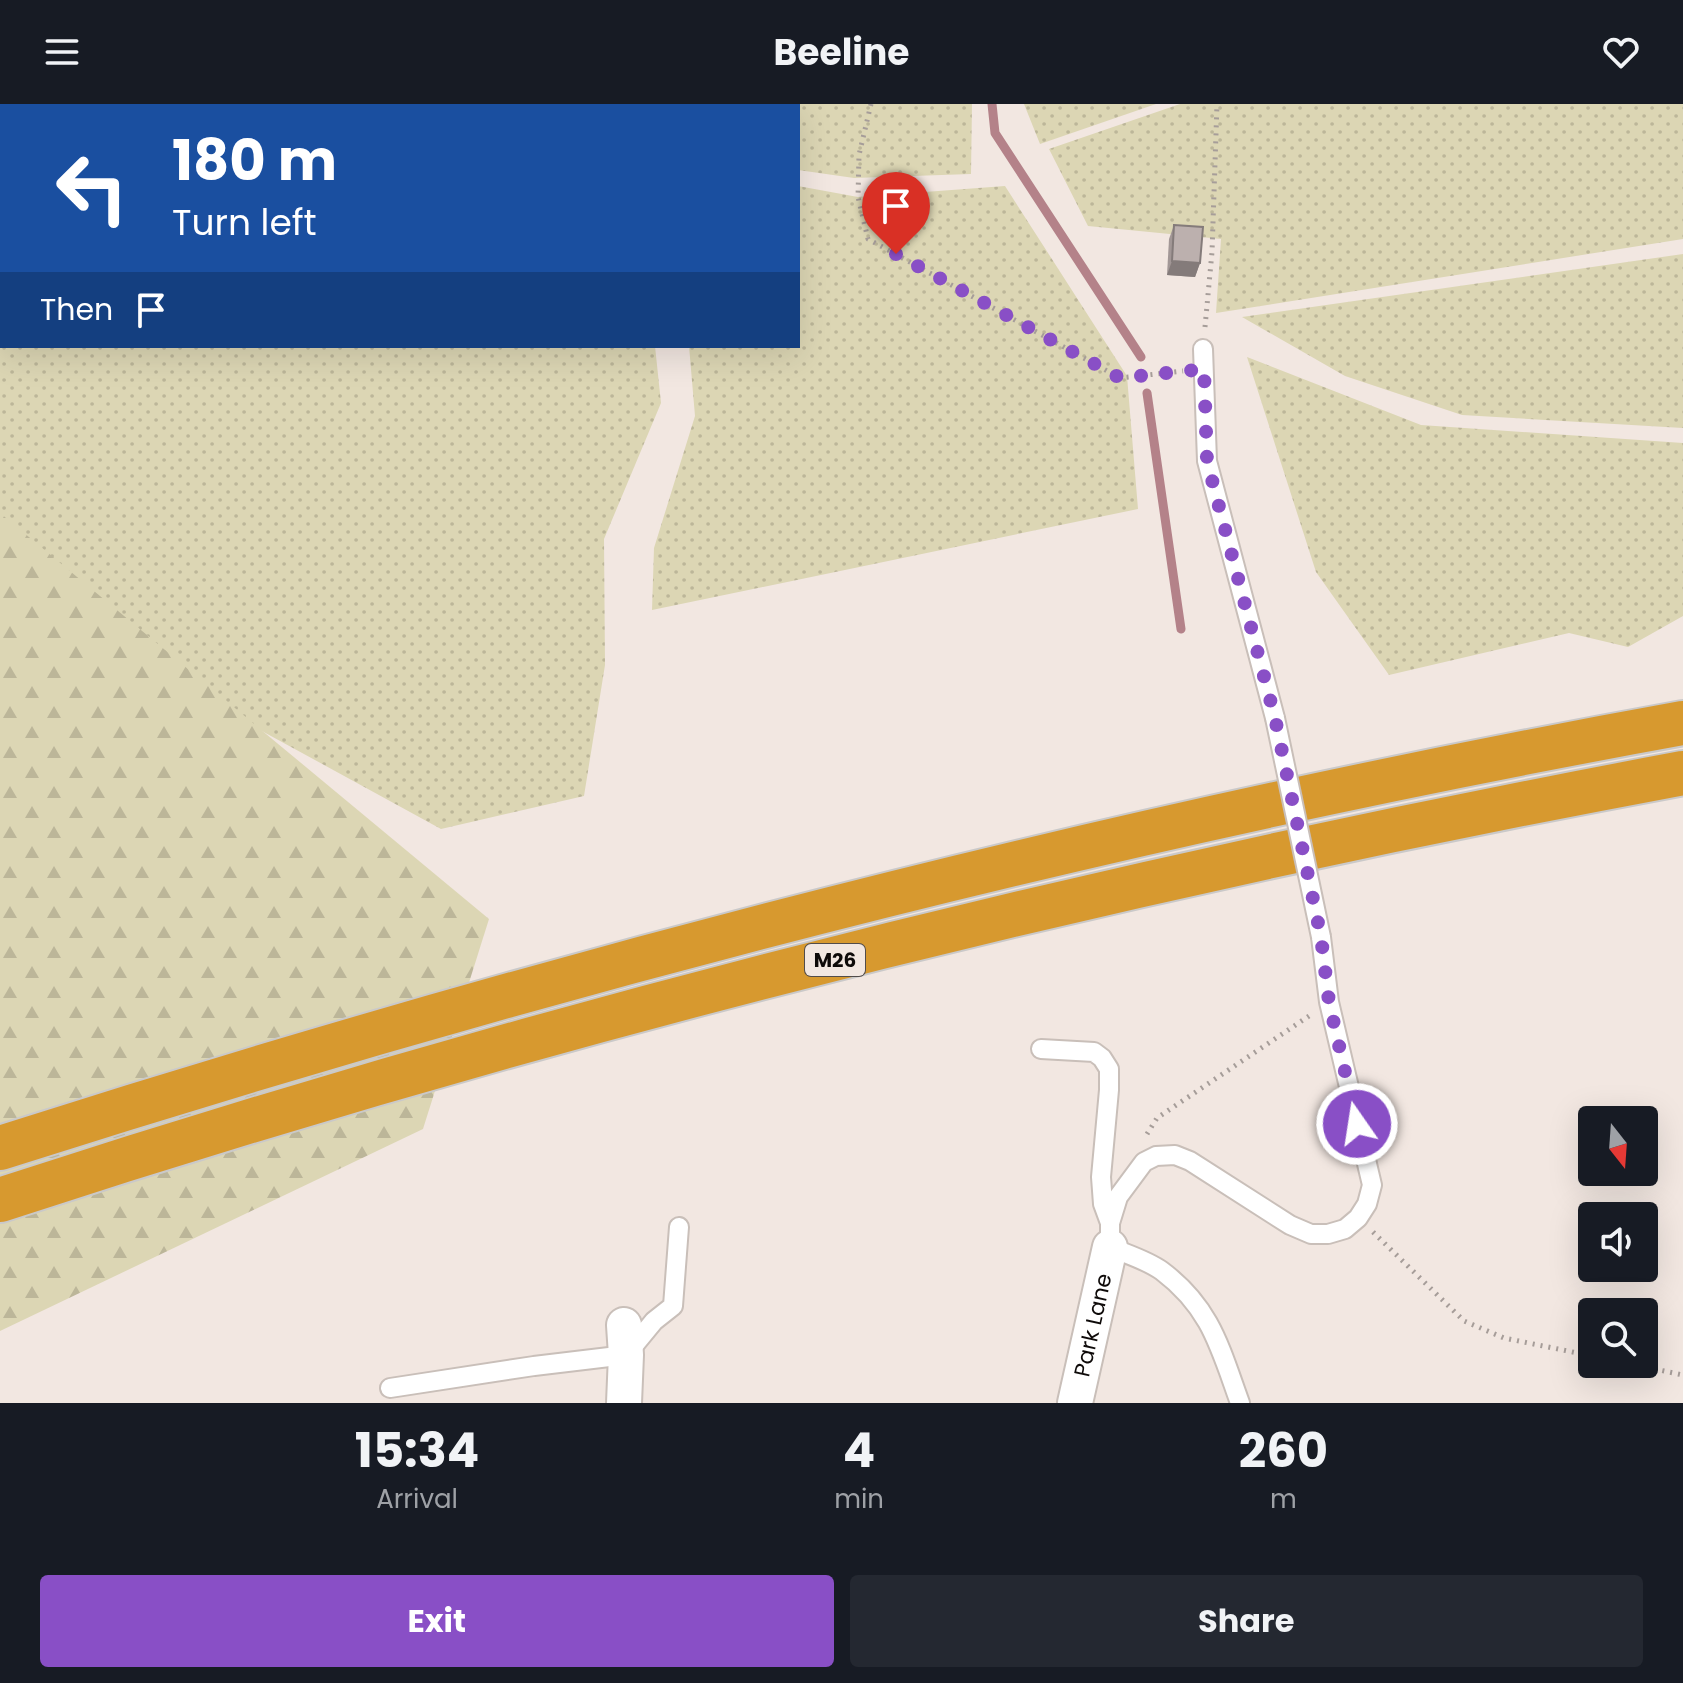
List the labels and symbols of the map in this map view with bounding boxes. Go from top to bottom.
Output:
pin [862,172,930,254]
road number: M26 [805,944,865,976]
position arrow [1315,1082,1399,1166]
north arrow [1578,1106,1658,1186]
street label: Park Lane [1066,1270,1119,1380]

